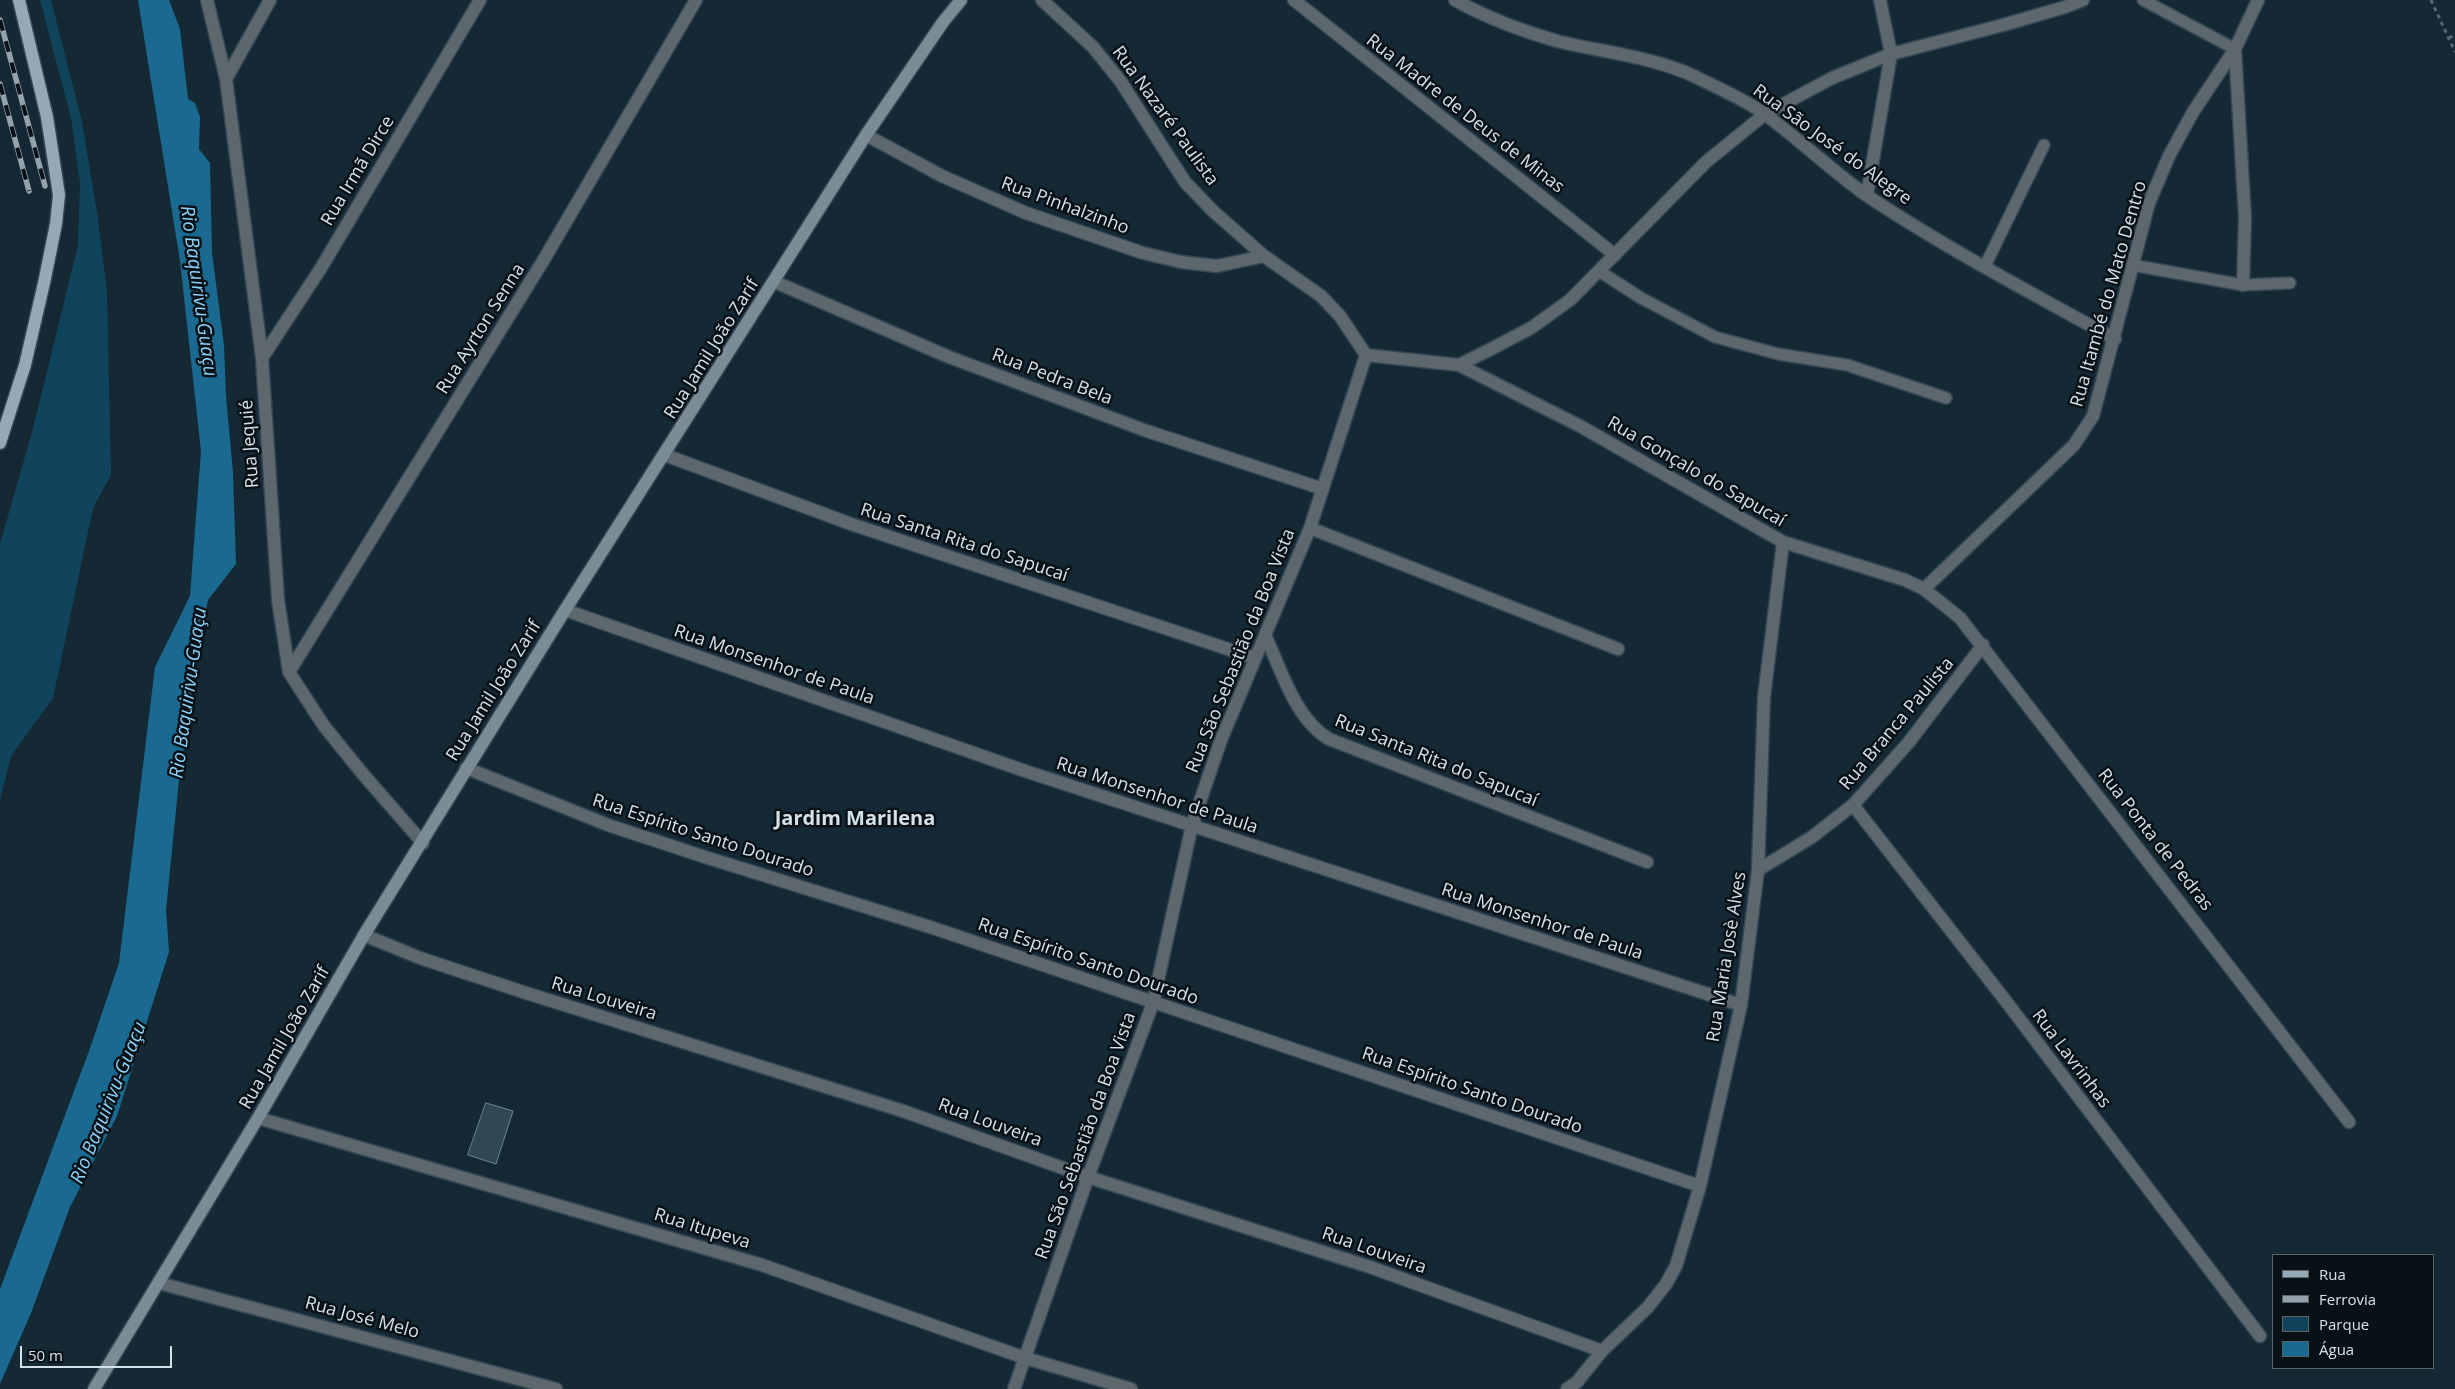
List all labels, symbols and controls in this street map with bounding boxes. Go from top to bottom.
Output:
street label: Rua Madre de Deus de Minas [1362,30,1568,198]
street label: Rua Nazaré Paulista [1107,42,1223,190]
street label: Rua São José do Alegre [1748,80,1916,210]
street label: Rua Irmã Dirce [317,112,399,230]
street label: Rua Pinhalzinho [998,173,1132,239]
street label: Rua Itambé do Mato Dentro [2066,178,2152,410]
water label: Rio Baquirivu-Guaçu [175,204,221,378]
street label: Rua Ayrton Senna [432,260,530,398]
street label: Rua Jamil João Zarif [660,275,764,423]
street label: Rua Pedra Bela [989,344,1115,410]
street label: Rua Jequié [236,399,264,489]
street label: Rua Gonçalo do Sapucaí [1603,412,1789,532]
street label: Rua Santa Rita do Sapucaí [857,499,1071,587]
street label: Rua São Sebastião da Boa Vista [1182,526,1300,776]
water label: Rio Baquirivu-Guaçu [166,606,212,780]
street label: Rua Jamil João Zarif [442,617,546,765]
street label: Rua Monsenhor de Paula [671,620,877,710]
street label: Rua Branca Paulista [1835,653,1959,795]
street label: Rua Santa Rita do Sapucaí [1331,710,1541,812]
street label: Rua Monsenhor de Paula [1053,753,1261,839]
street label: Rua Ponta de Pedras [2093,765,2217,915]
street label: Rua Espírito Santo Dourado [589,790,817,882]
district label: Jardim Marilena [775,807,935,831]
street label: Rua Maria Josè Alves [1703,870,1751,1044]
street label: Rua Monsenhor de Paula [1438,879,1646,965]
street label: Rua Espírito Santo Dourado [975,914,1201,1010]
street label: Rua Jamil João Zarif [235,963,335,1113]
street label: Rua Louveira [549,973,659,1025]
street label: Rua Lavrinhas [2027,1005,2115,1113]
street label: Rua São Sebastião da Boa Vista [1031,1010,1141,1262]
water label: Rio Baquirivu-Guaçu [66,1019,152,1187]
street label: Rua Espírito Santo Dourado [1359,1043,1585,1139]
street label: Rua Louveira [935,1094,1045,1152]
street label: Rua Itupeva [651,1204,753,1254]
street label: Rua Louveira [1319,1223,1429,1279]
legend [2272,1254,2435,1369]
text: Rua [2319,1264,2346,1284]
text: Ferrovia [2319,1289,2376,1309]
street label: Rua José Melo [302,1292,422,1344]
text: Parque [2319,1314,2369,1334]
scale bar [22,1336,175,1368]
text: Água [2319,1339,2354,1359]
text: 50 m [28,1345,63,1365]

